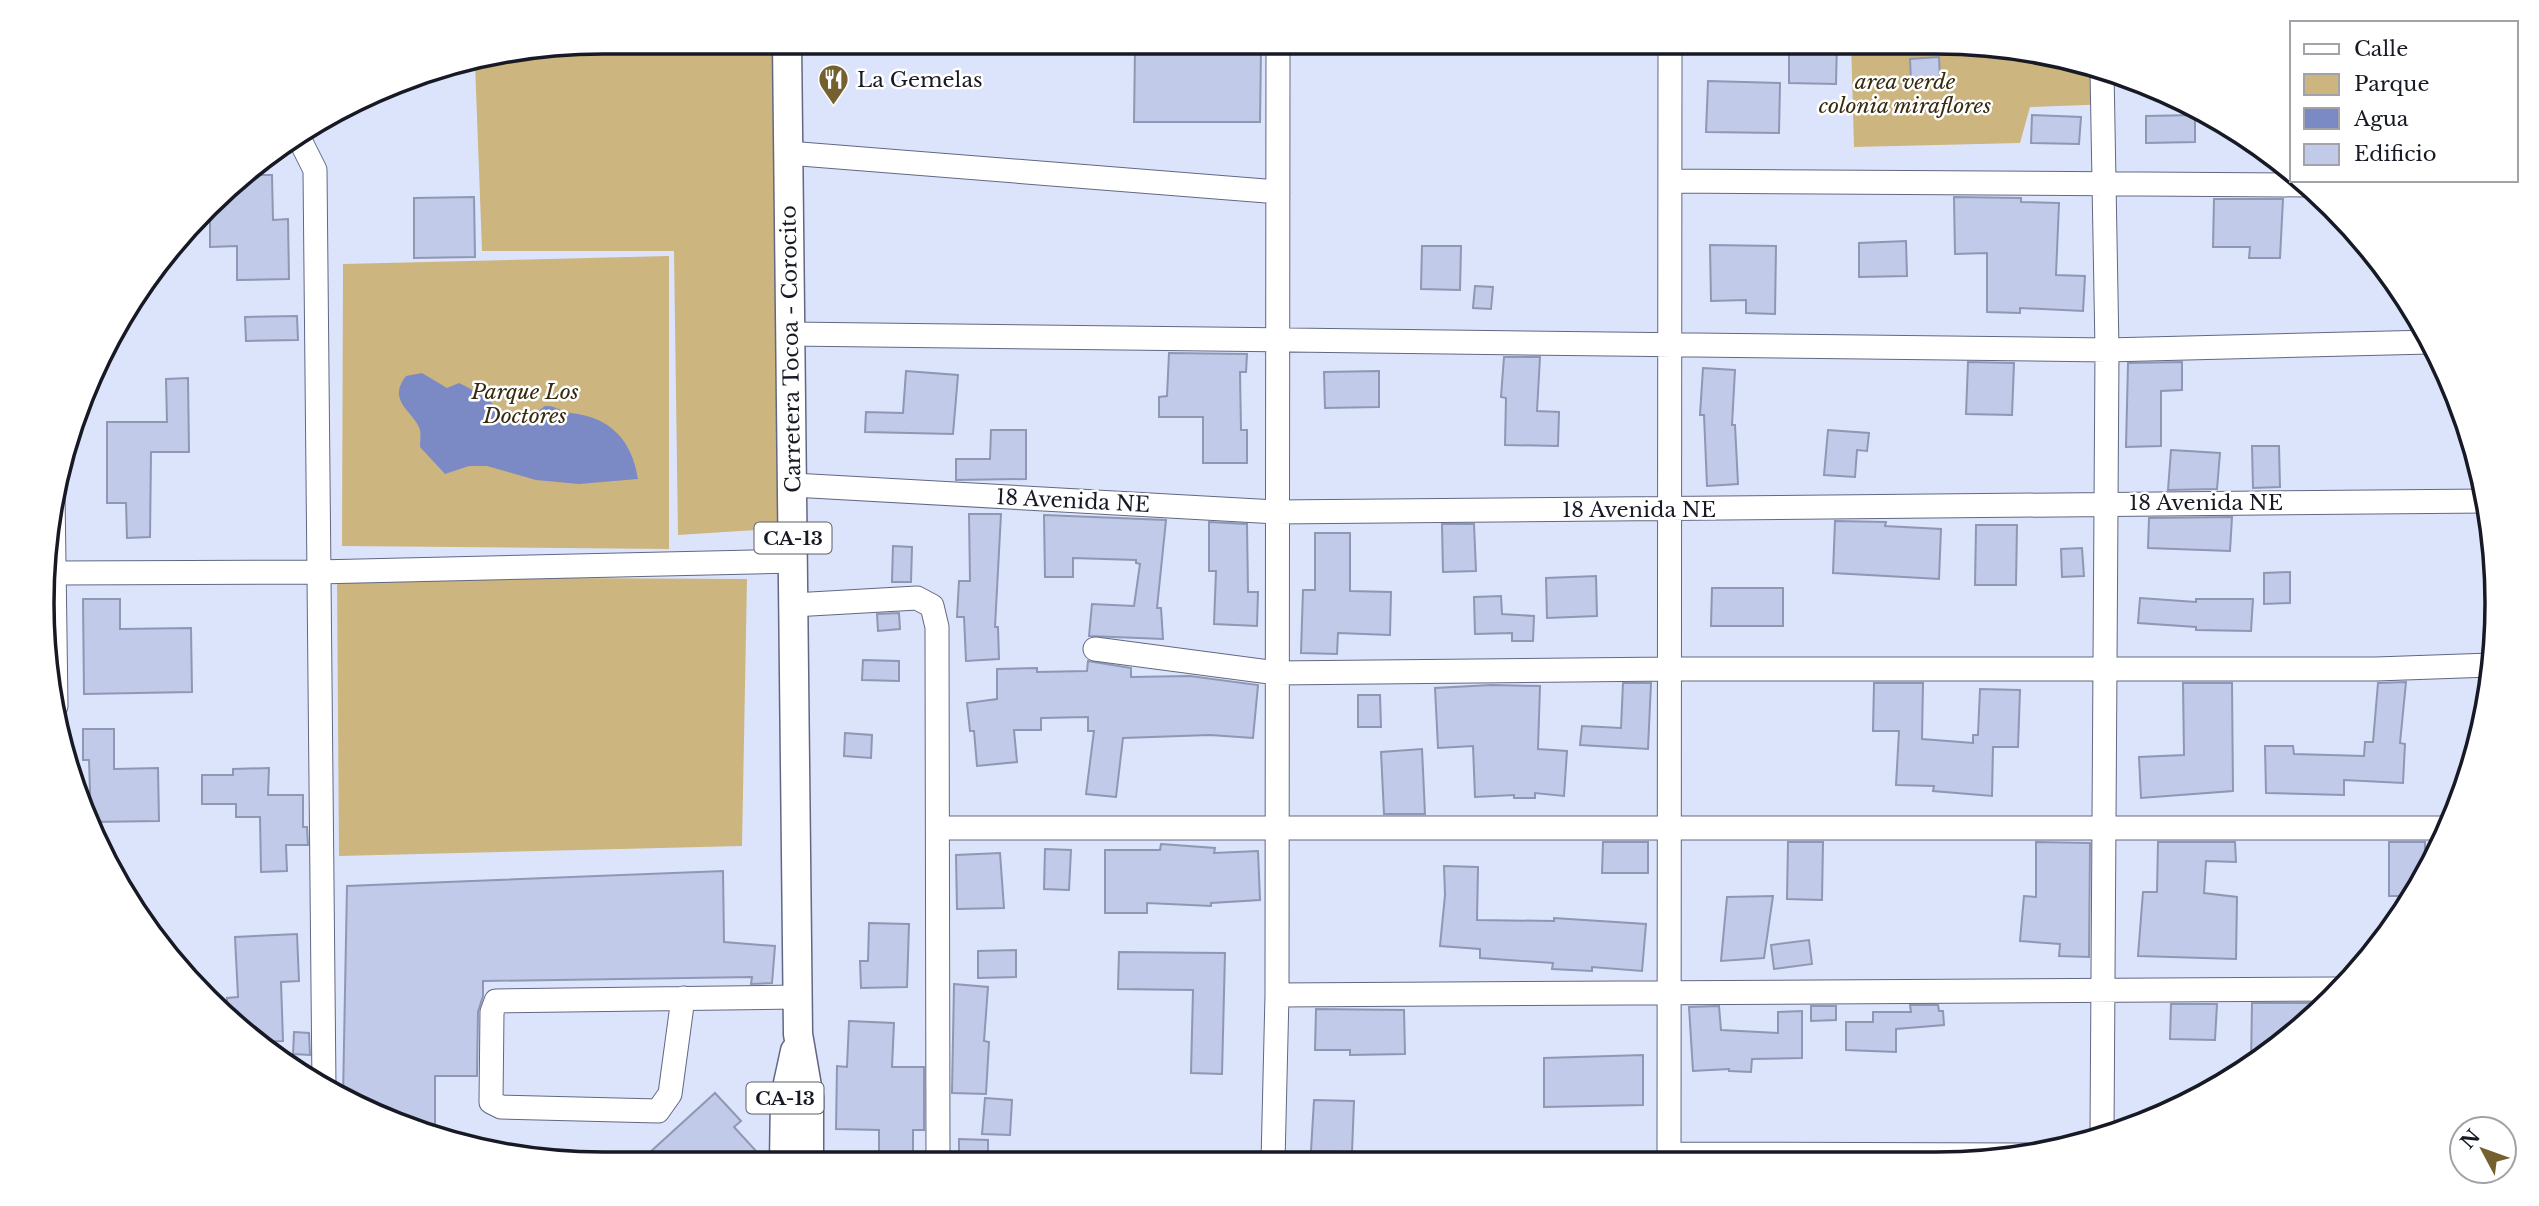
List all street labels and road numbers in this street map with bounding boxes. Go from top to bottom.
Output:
street label: Carretera Tocoa - Corocito [775,205,807,493]
street label: 18 Avenida NE [995,484,1151,518]
street label: 18 Avenida NE [2129,490,2283,516]
street label: 18 Avenida NE [1562,497,1716,523]
road number: CA-13 [754,523,832,554]
road number: CA-13 [746,1082,824,1114]

